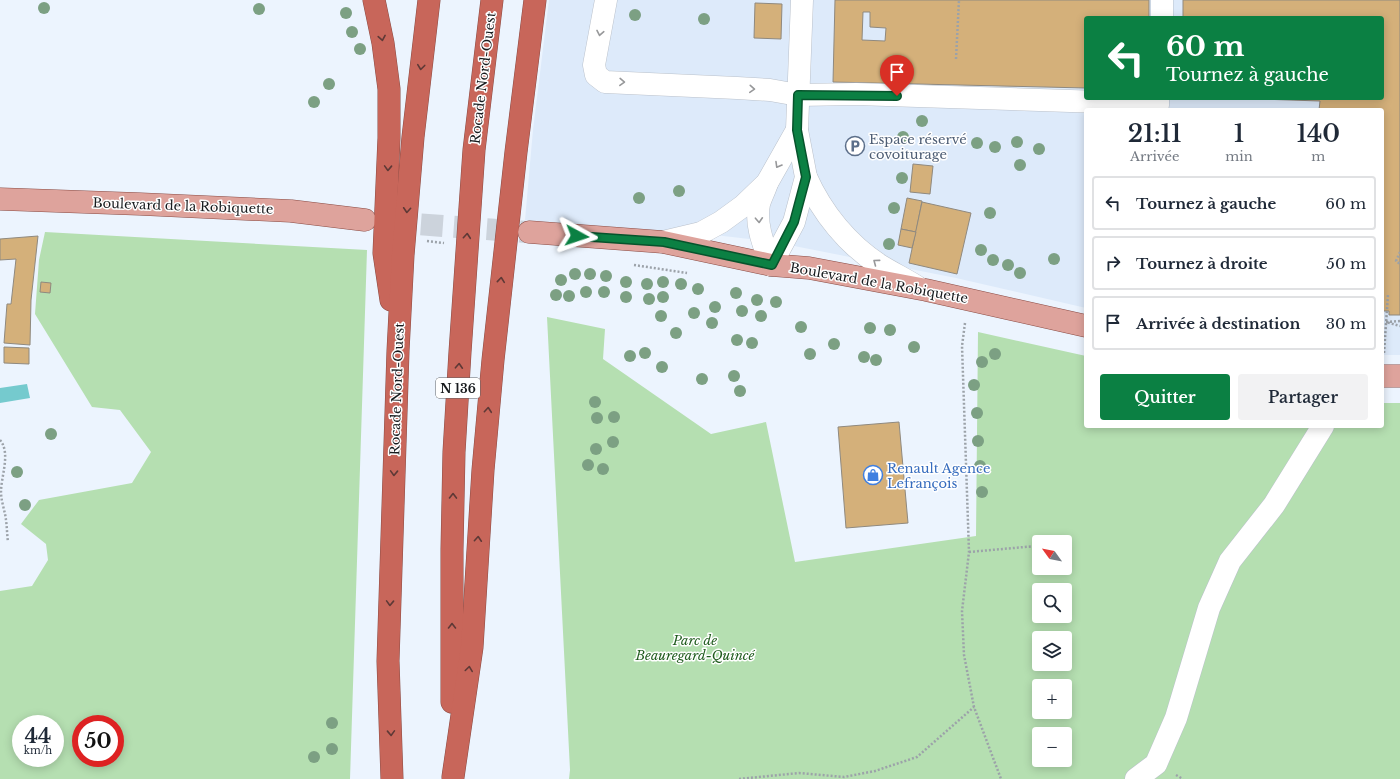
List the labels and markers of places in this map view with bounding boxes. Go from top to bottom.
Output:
pin [880,55,914,96]
place label: Espace réservé covoiturage [869,131,967,163]
parking icon: Espace réservé covoiturage [844,135,866,157]
place label: Renault Agence Lefrançois [887,460,990,492]
shop icon: Renault Agence Lefrançois [862,464,884,486]

